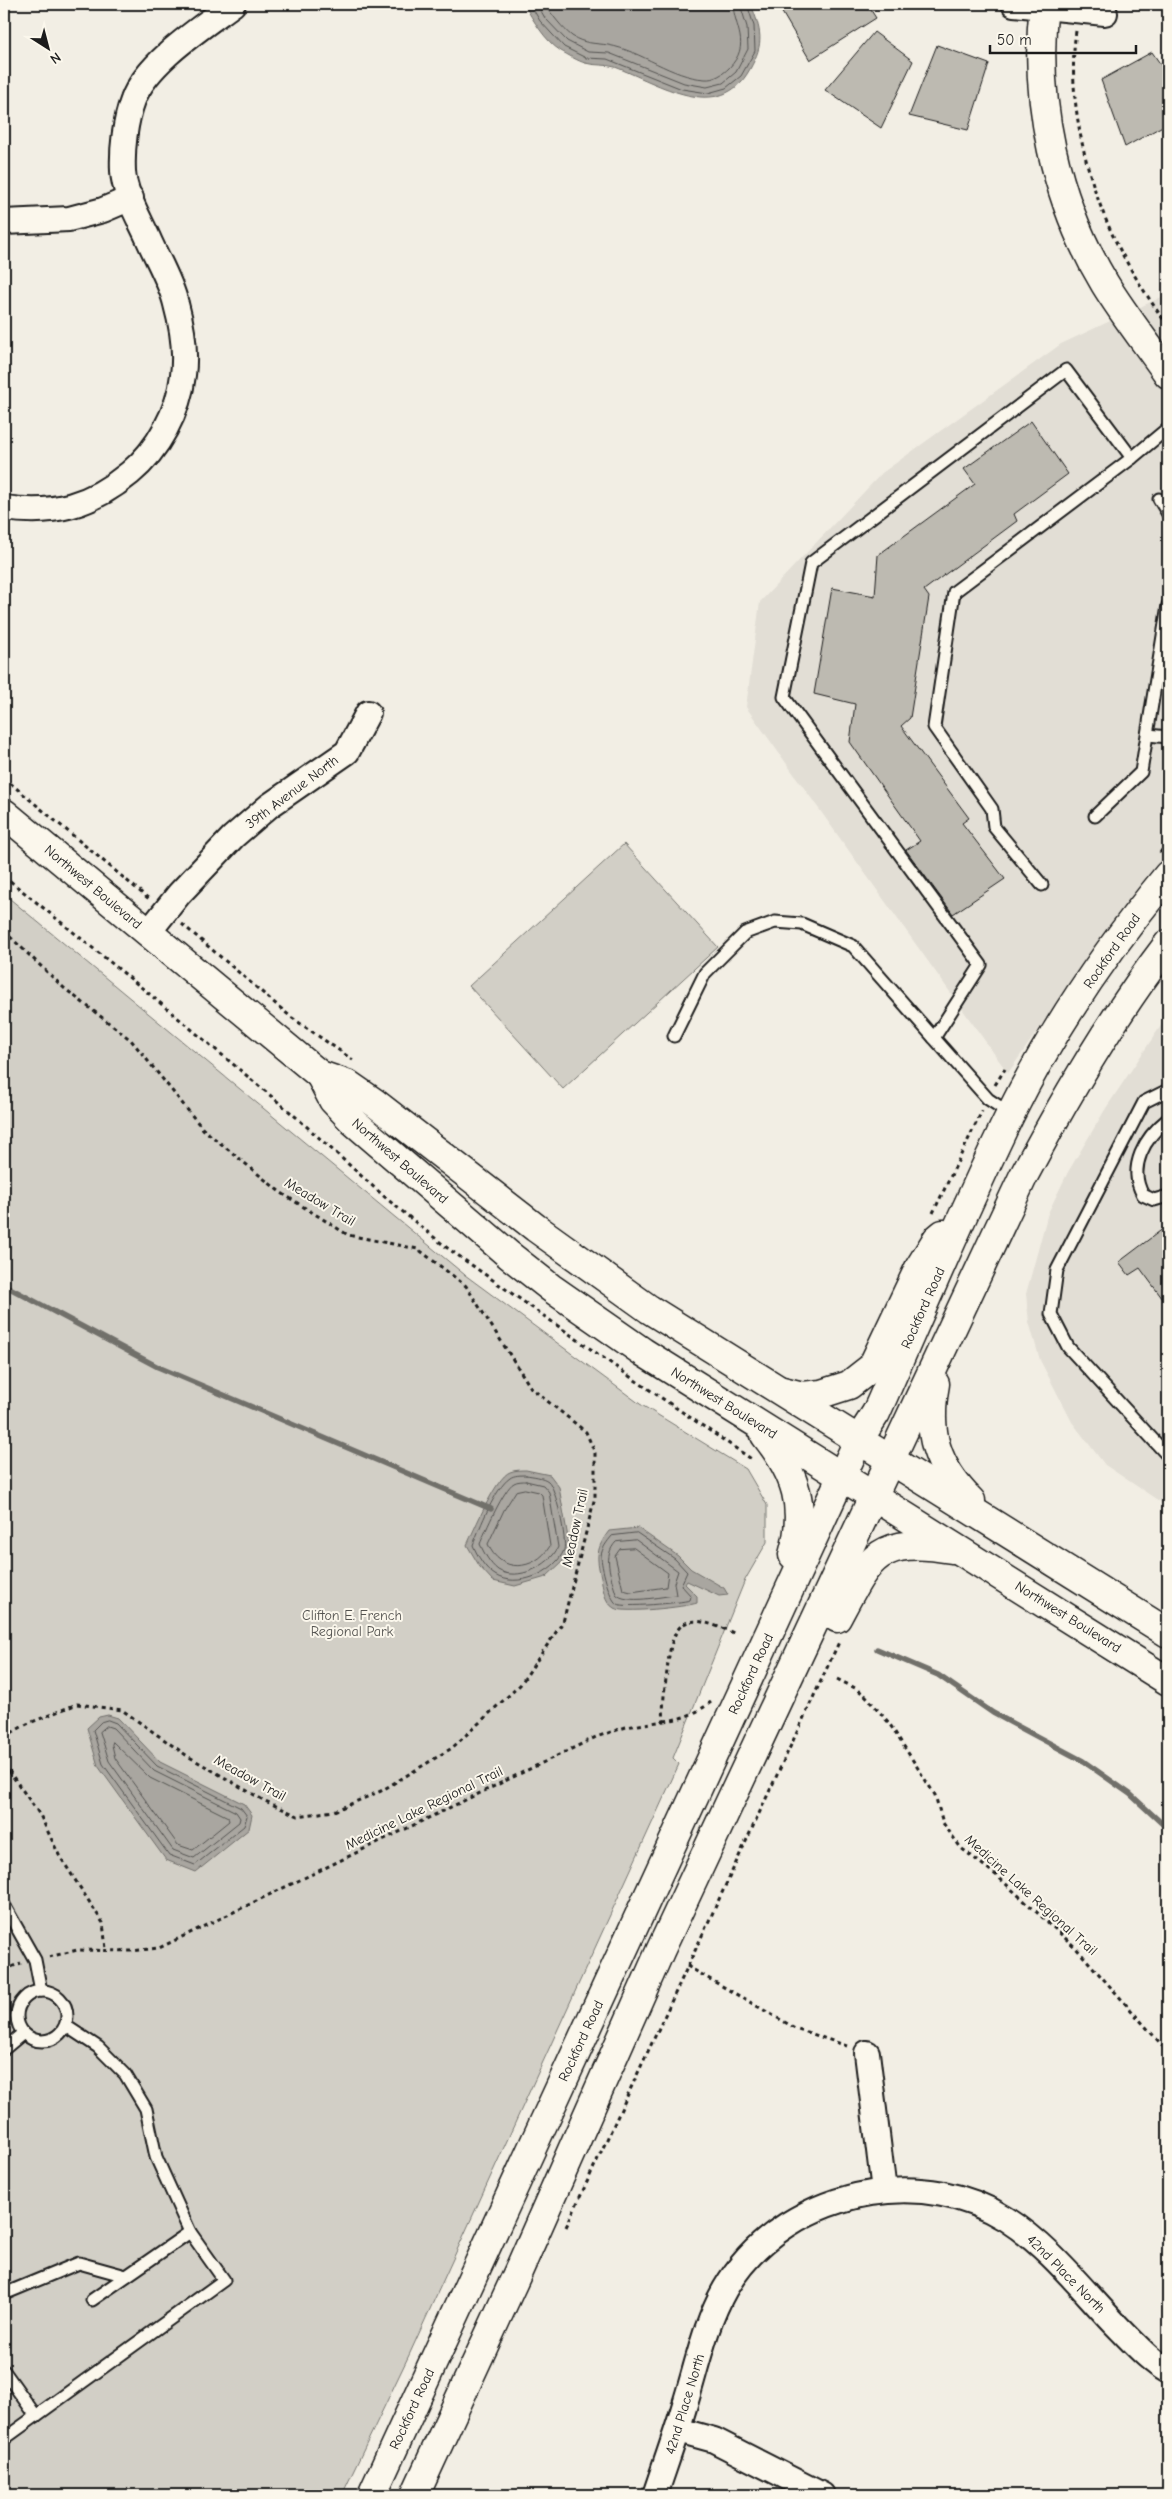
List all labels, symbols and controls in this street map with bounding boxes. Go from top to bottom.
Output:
north arrow [22,22,72,72]
scale bar [990,22,1136,54]
text: 50 m [997,31,1032,49]
text: N [47,49,64,68]
street label: 39th Avenue North [242,752,342,832]
street label: Northwest Boulevard [41,841,145,933]
street label: Rockford Road [1080,910,1144,992]
street label: Northwest Boulevard [348,1115,452,1207]
street label: Meadow Trail [281,1174,359,1230]
street label: Rockford Road [897,1265,949,1351]
street label: Northwest Boulevard [668,1363,780,1443]
street label: Meadow Trail [558,1487,592,1569]
street label: Northwest Boulevard [1012,1577,1124,1657]
park label: Clifton E. French Regional Park [302,1607,402,1640]
street label: Rockford Road [725,1631,777,1717]
street label: Meadow Trail [211,1751,289,1805]
street label: Medicine Lake Regional Trail [343,1762,505,1854]
street label: Medicine Lake Regional Trail [961,1831,1101,1959]
street label: Rockford Road [555,1998,607,2084]
street label: 42nd Place North [1023,2231,1109,2317]
street label: 42nd Place North [662,2352,708,2456]
street label: Rockford Road [386,2366,438,2452]

